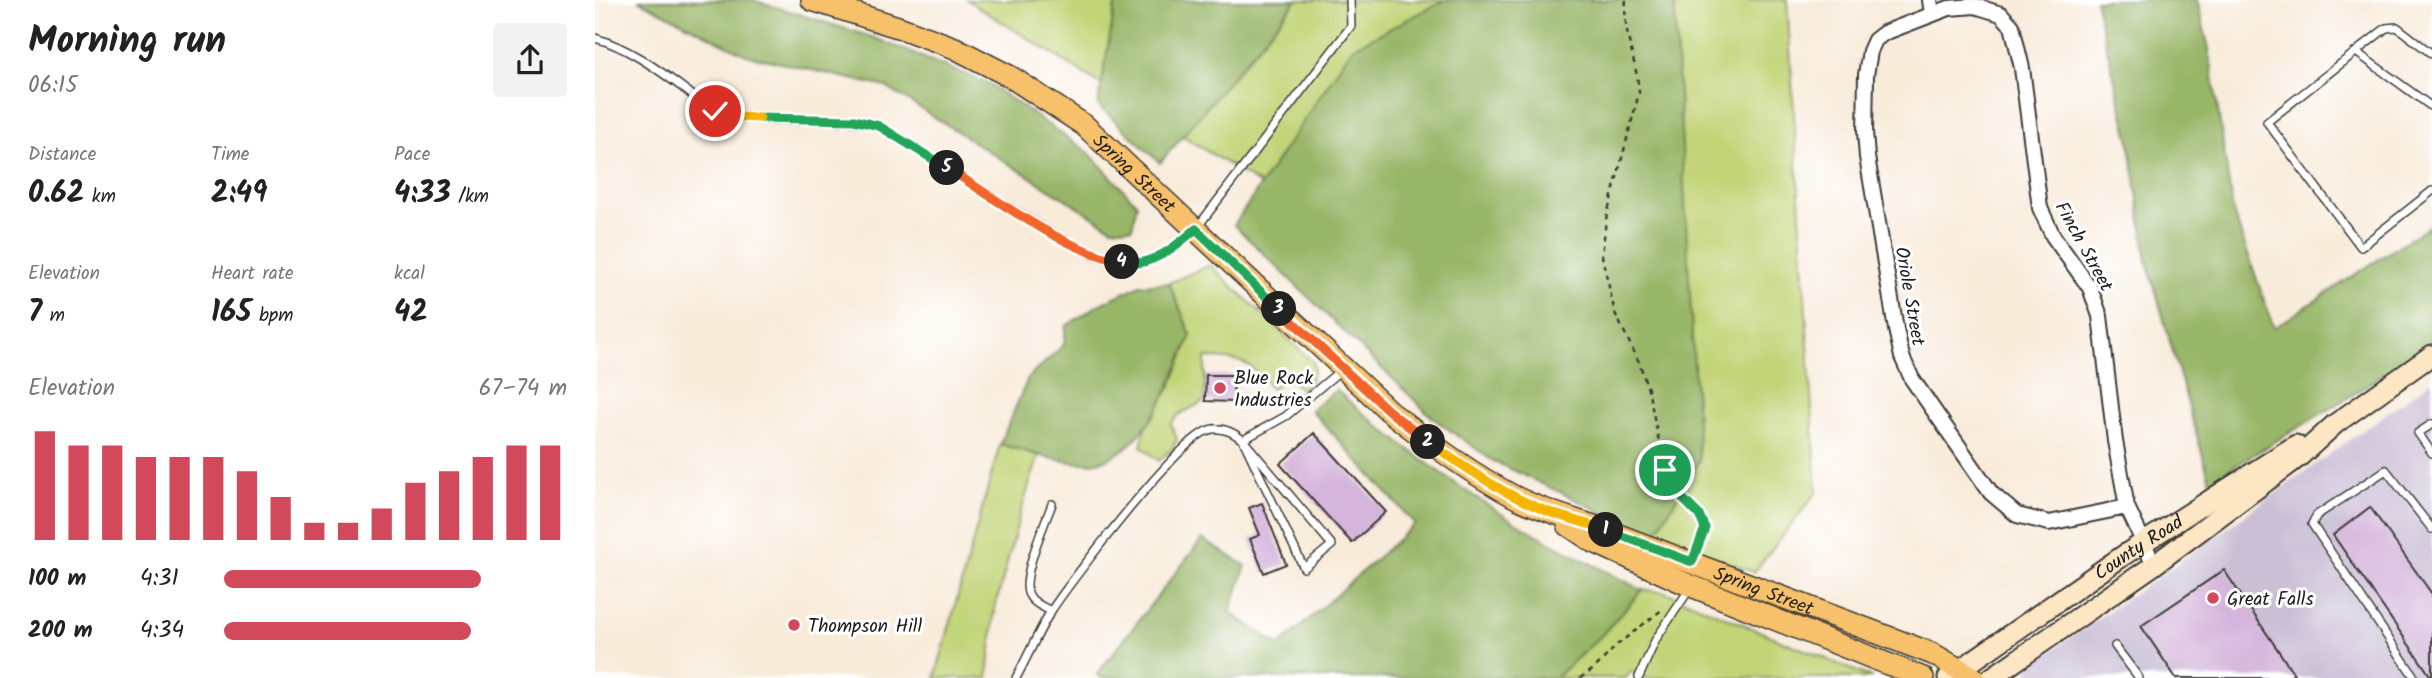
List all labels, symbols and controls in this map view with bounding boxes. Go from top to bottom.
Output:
text: Morning run [28,12,226,72]
button: share [493,23,567,97]
text: 06:15 [28,68,78,104]
pin [685,81,745,141]
icon: check [696,92,734,130]
street label: Spring Street [1085,127,1183,221]
text: Distance [28,140,96,170]
text: Time [211,140,249,170]
text: Pace [394,140,430,170]
pin: 5 [929,150,965,186]
text: 5 [942,152,951,182]
text: 0.62 [28,170,84,218]
text: 2:49 [211,170,267,218]
text: 4:33 [394,170,451,218]
text: km [84,182,116,212]
text: /km [451,182,489,212]
street label: Finch Street [2046,196,2121,298]
pin: 4 [1105,244,1139,280]
street label: Oriole Street [1886,244,1933,349]
text: 4 [1116,246,1127,276]
text: Elevation [28,259,100,289]
text: Heart rate [211,259,294,289]
text: kcal [394,259,425,289]
text: 7 [28,289,42,337]
text: 165 [211,289,252,337]
text: 42 [394,289,428,337]
pin: 3 [1261,292,1297,326]
text: 3 [1273,293,1284,323]
text: m [42,301,65,331]
text: bpm [252,301,293,331]
place label: Blue Rock Industries [1234,364,1313,416]
text: Elevation [28,371,115,407]
text: 67–74 m [479,371,567,407]
marker: Blue Rock Industries [1212,380,1228,396]
pin: 2 [1411,424,1445,460]
text: 2 [1422,426,1433,456]
pin [1635,440,1695,500]
icon: arrive [1646,451,1684,489]
street label: County Road [2088,508,2190,589]
pin: 1 [1588,512,1623,548]
text: 1 [1603,514,1608,544]
street label: Spring Street [1709,559,1818,625]
text: 100 m [28,561,86,597]
text: 4:31 [140,561,179,597]
place label: Great Falls [2227,585,2314,615]
marker: Great Falls [2205,590,2221,606]
place label: Thompson Hill [808,612,923,642]
text: 200 m [28,613,93,649]
text: 4:34 [140,613,184,649]
marker: Thompson Hill [786,617,802,633]

